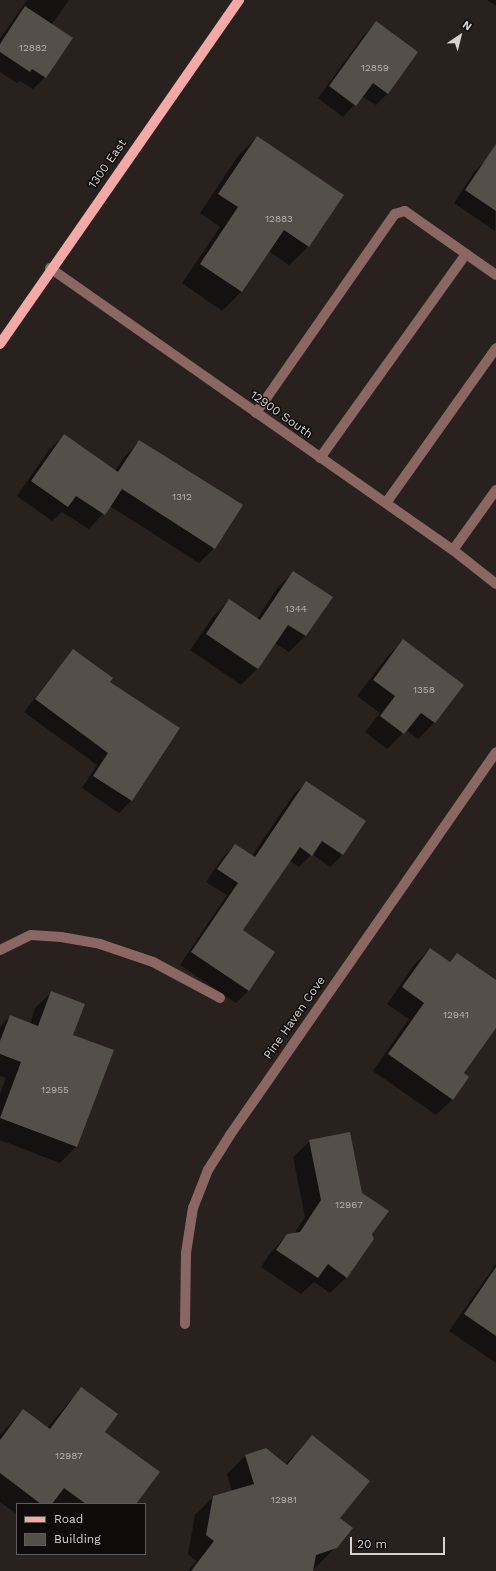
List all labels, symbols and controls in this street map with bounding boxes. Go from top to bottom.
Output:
north arrow [440,16,480,56]
text: N [460,18,474,33]
house number: 12882 [19,42,47,54]
house number: 12859 [361,62,389,74]
street label: 1300 East [86,137,130,191]
house number: 12883 [265,213,293,225]
street label: 12900 South [247,388,315,442]
house number: 1312 [172,491,192,503]
house number: 1344 [285,603,307,615]
house number: 1358 [413,684,435,696]
street label: Pine Haven Cove [261,974,329,1062]
house number: 12941 [443,1009,469,1021]
house number: 12955 [41,1084,69,1096]
house number: 12967 [335,1199,363,1211]
house number: 12987 [55,1450,83,1462]
house number: 12981 [271,1494,297,1506]
legend [16,1503,146,1555]
text: Road [54,1512,83,1526]
scale bar [352,1529,447,1555]
text: Building [54,1532,101,1546]
text: 20 m [357,1537,387,1551]

